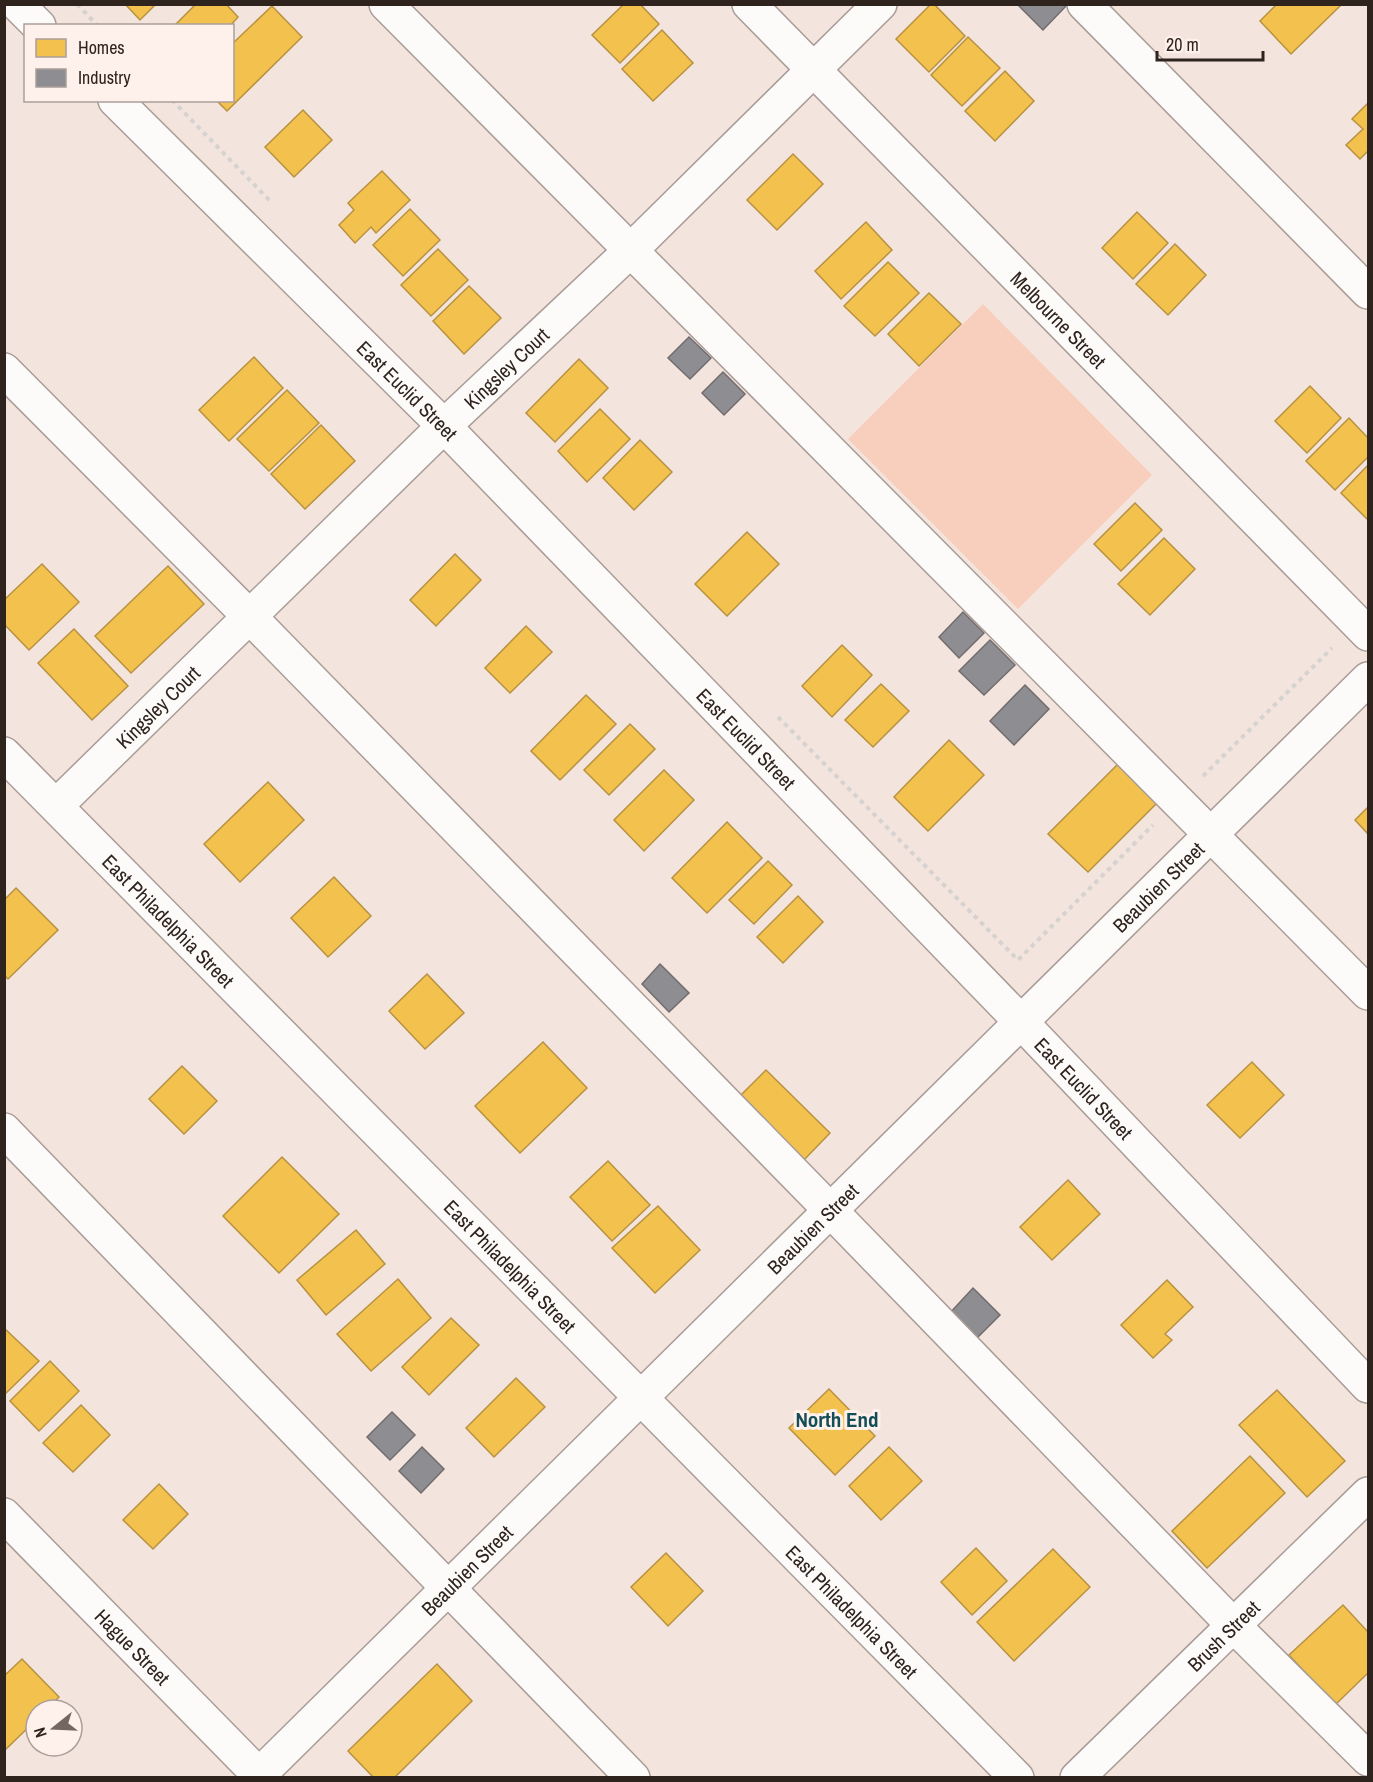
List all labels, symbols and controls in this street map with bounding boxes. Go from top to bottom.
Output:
legend [24,24,234,102]
scale bar [1157,24,1264,62]
text: 20 m [1166,32,1199,57]
text: Homes [78,35,125,60]
text: Industry [78,65,131,90]
street label: Melbourne Street [1005,265,1113,374]
street label: Kingsley Court [457,321,555,415]
street label: East Euclid Street [351,334,464,446]
street label: Kingsley Court [110,659,206,754]
street label: East Euclid Street [691,682,802,795]
street label: Beaubien Street [1106,835,1210,938]
street label: East Philadelphia Street [97,848,241,993]
street label: East Euclid Street [1029,1031,1139,1145]
street label: Beaubien Street [761,1177,864,1280]
street label: East Philadelphia Street [439,1193,583,1339]
district label: North End [795,1405,879,1434]
street label: Beaubien Street [415,1518,519,1621]
street label: East Philadelphia Street [780,1539,924,1684]
street label: Brush Street [1181,1594,1265,1677]
street label: Hague Street [89,1602,177,1691]
north arrow [24,1698,84,1758]
text: N [28,1725,52,1741]

